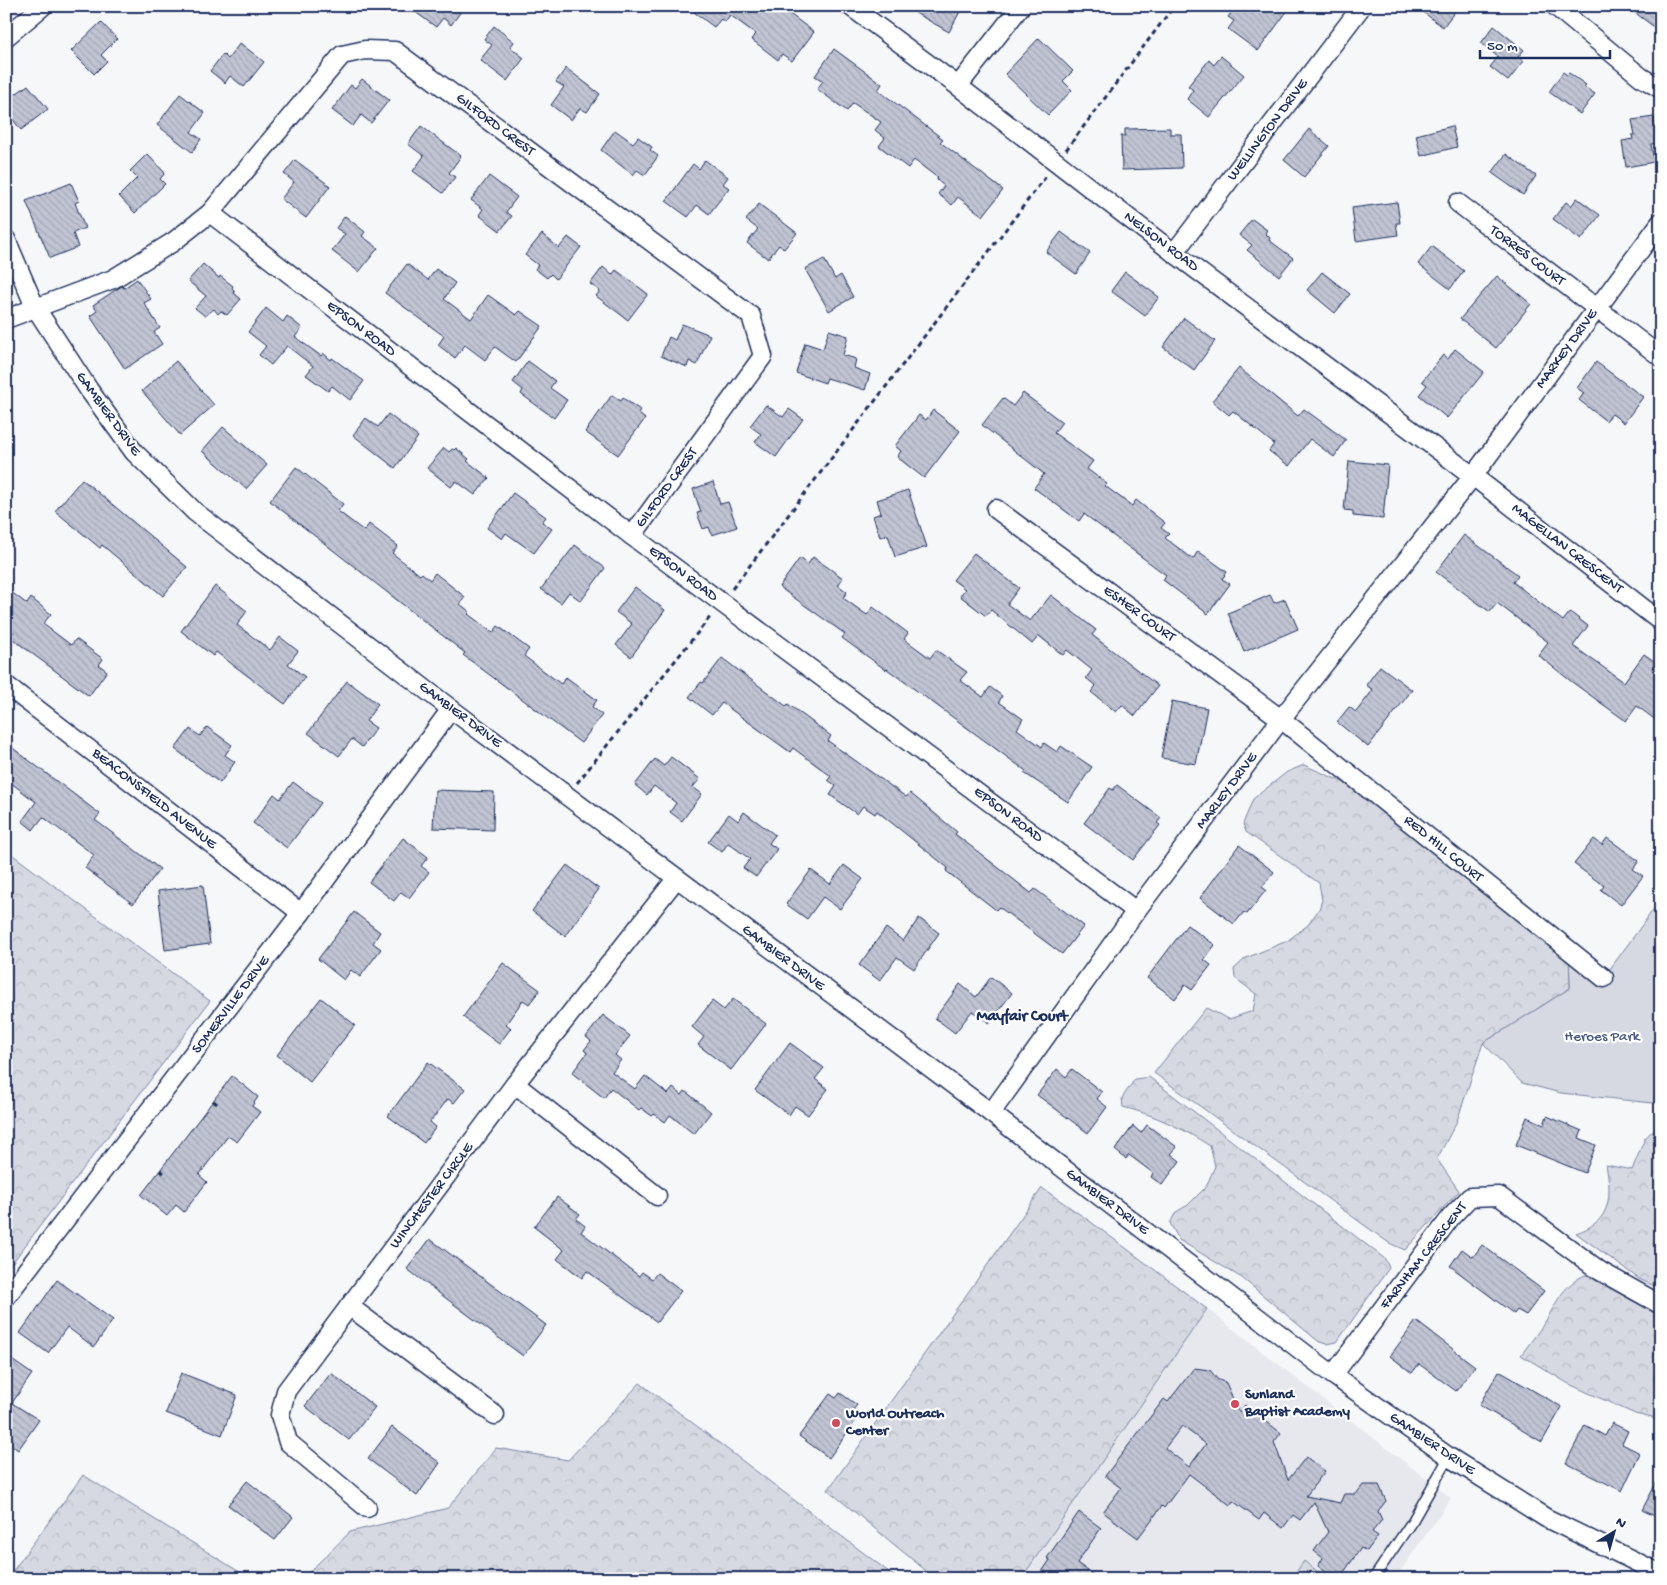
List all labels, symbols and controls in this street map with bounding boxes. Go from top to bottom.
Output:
scale bar [1480,28,1610,60]
text: 50 m [1487,38,1518,56]
street label: WELLINGTON DRIVE [1224,75,1313,185]
street label: GILFORD CREST [452,89,539,161]
street label: NELSON ROAD [1120,208,1202,276]
street label: TORRES COURT [1485,221,1569,291]
street label: EPSON ROAD [323,297,400,361]
street label: MARKEY DRIVE [1532,305,1602,392]
street label: GAMBIER DRIVE [71,368,145,460]
street label: GILFORD CREST [632,443,703,532]
street label: MAGELLAN CRESCENT [1508,500,1627,599]
street label: EPSON ROAD [645,542,722,606]
street label: ESHER COURT [1099,582,1180,647]
street label: GAMBIER DRIVE [415,678,506,753]
street label: BEACONSFIELD AVENUE [87,744,221,854]
street label: MARLEY DRIVE [1192,749,1262,833]
street label: EPSON ROAD [970,783,1047,847]
street label: RED HILL COURT [1400,812,1487,887]
street label: GAMBIER DRIVE [738,921,829,996]
street label: SOMERVILLE DRIVE [188,952,274,1058]
district label: Mayfair Court [976,1007,1069,1027]
park label: Heroes Park [1565,1028,1641,1046]
street label: WINCHESTER CIRCLE [386,1139,478,1253]
street label: GAMBIER DRIVE [1062,1165,1153,1240]
street label: FARNHAM CRESCENT [1376,1198,1472,1314]
place label: Sunland Baptist Academy [1244,1386,1350,1421]
marker: Sunland Baptist Academy [1229,1398,1241,1410]
place label: World Outreach Center [845,1405,944,1440]
street label: GAMBIER DRIVE [1386,1409,1479,1480]
marker: World Outreach Center [830,1417,842,1429]
north arrow [1590,1508,1640,1558]
text: N [1612,1514,1629,1533]

